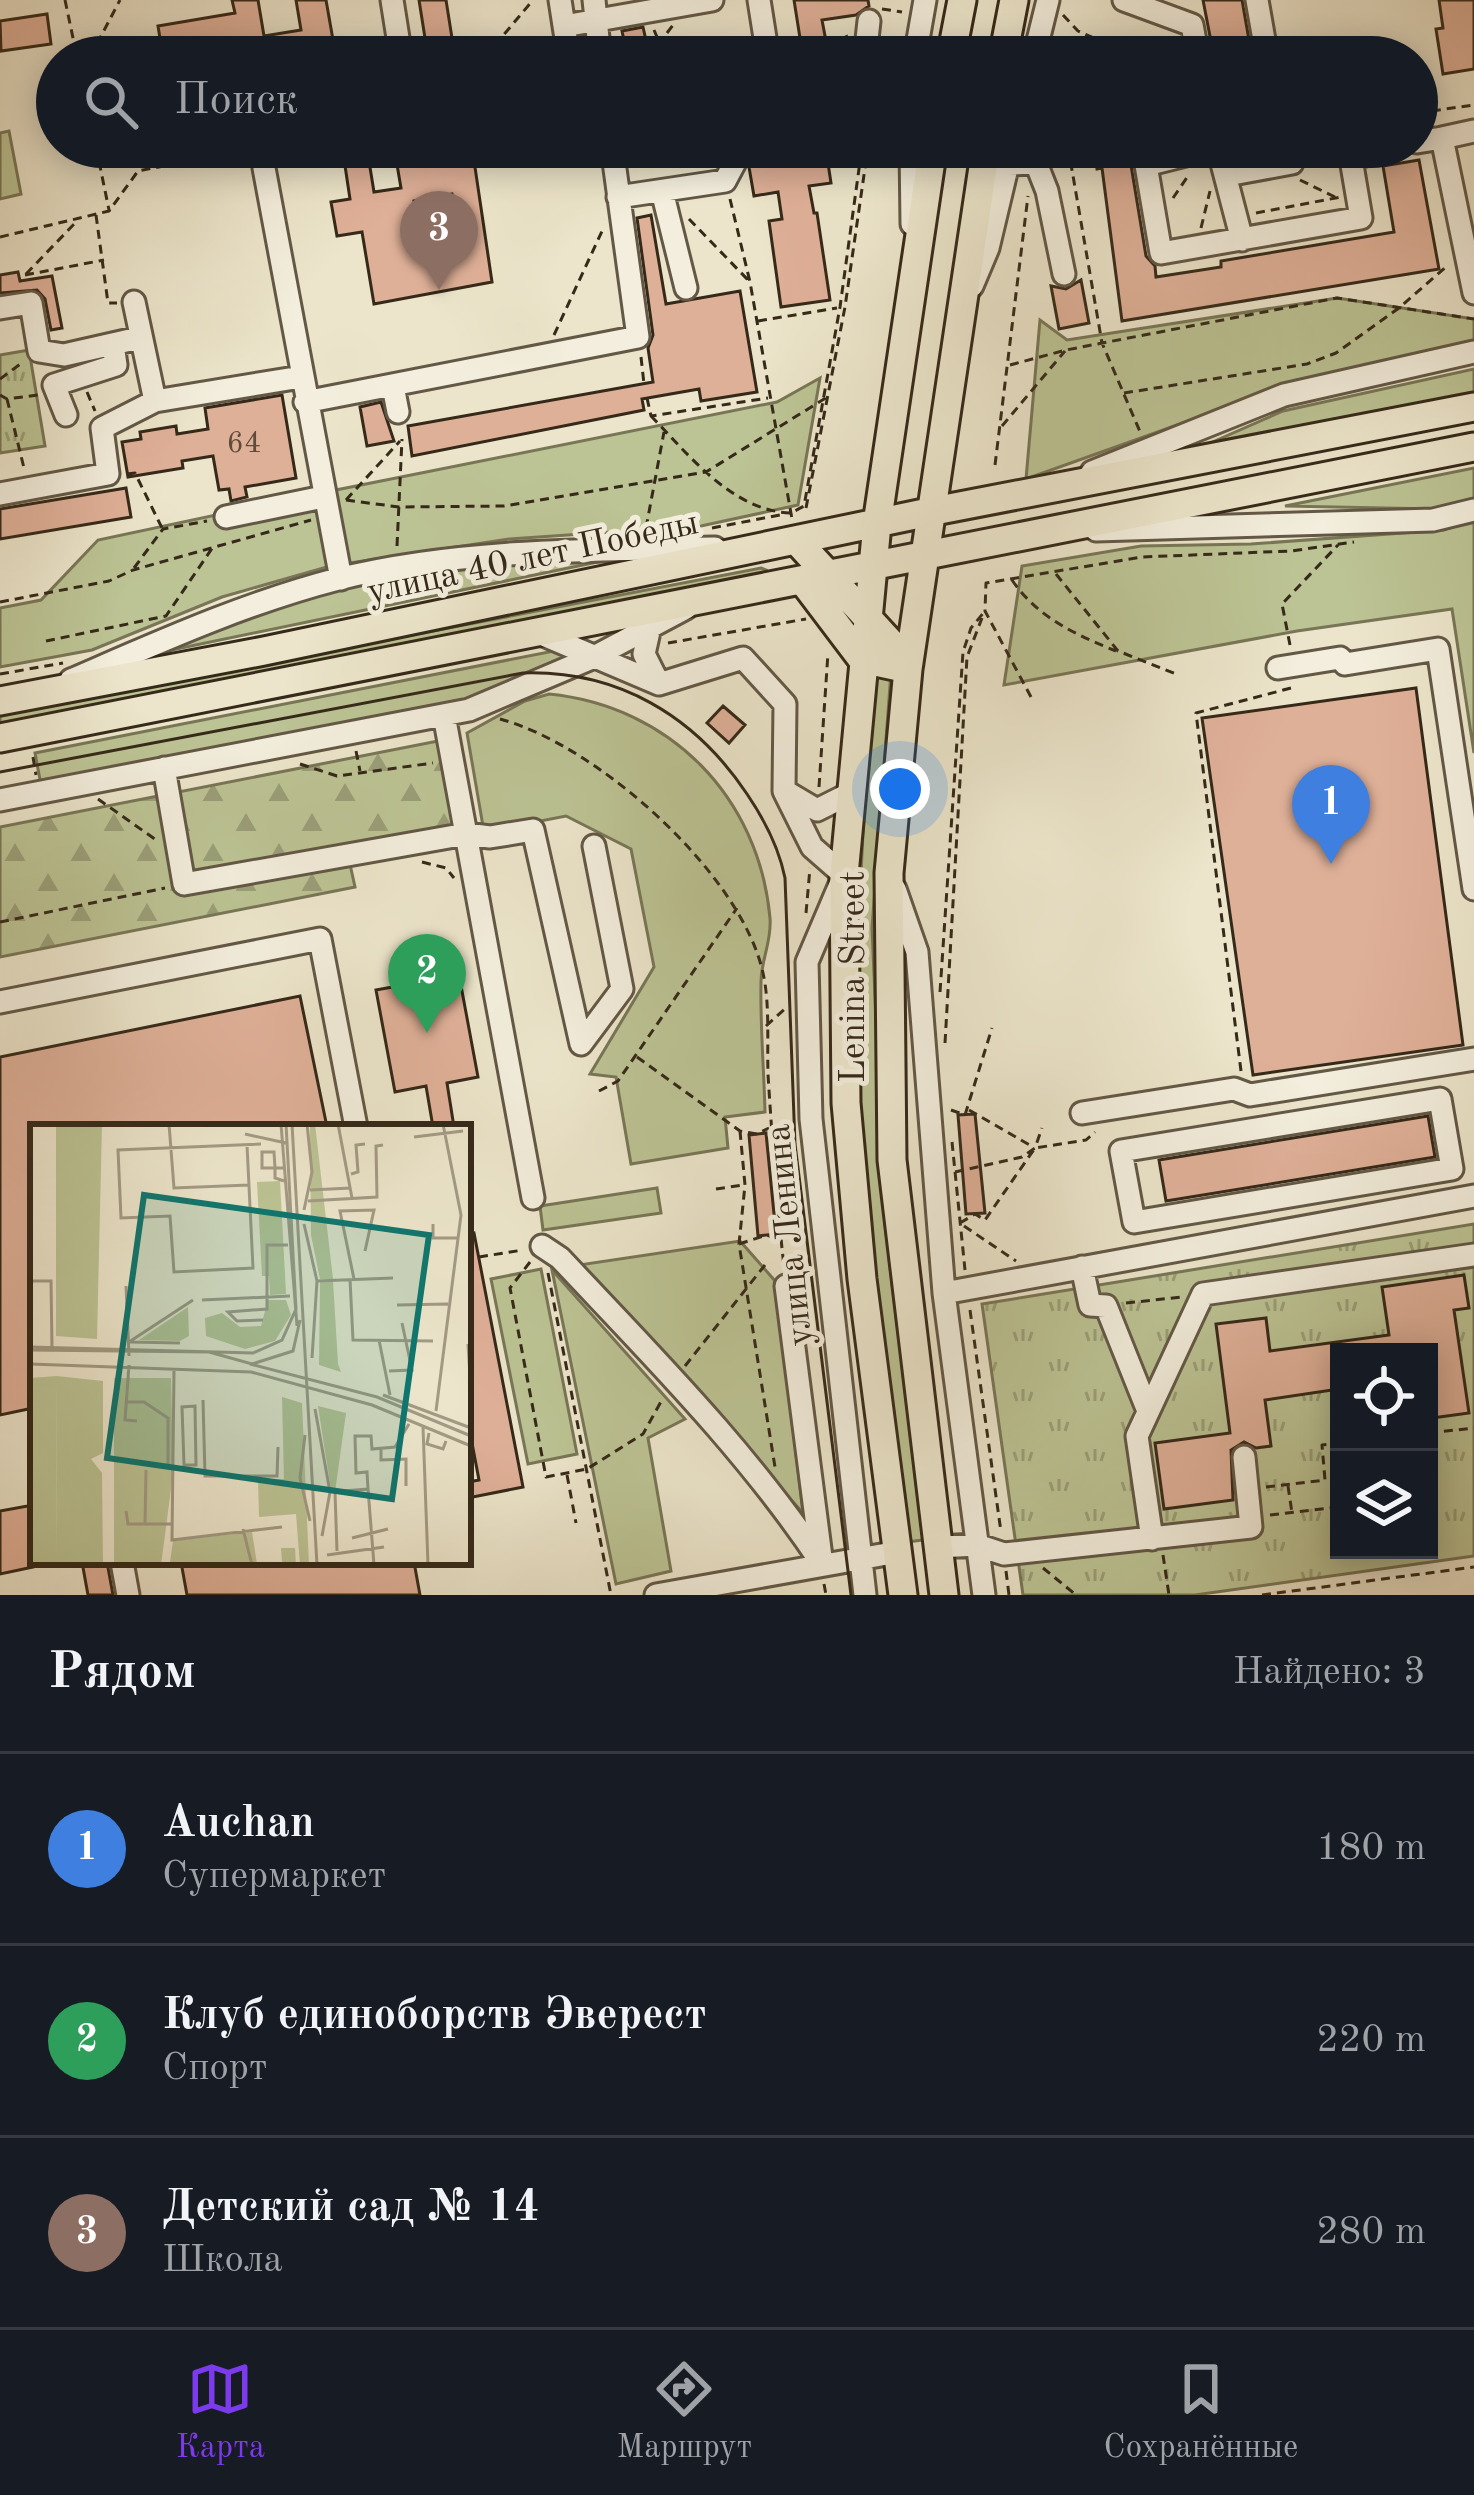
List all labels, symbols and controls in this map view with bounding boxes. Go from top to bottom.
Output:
search box [36,36,1438,168]
icon: search [78,69,144,135]
text: Поиск [174,79,298,124]
pin: 3 [400,191,478,290]
house number: 64 [227,429,261,459]
street label: улица 40 лет Победы [364,506,702,612]
your location [870,759,930,819]
pin: 1 [1292,765,1370,864]
street label: Lenina Street [837,871,873,1083]
pin: 2 [388,934,466,1033]
street label: улица Ленина [761,1122,821,1348]
inset map [30,1124,471,1565]
map controls [1330,1343,1438,1559]
button: locate [1330,1343,1438,1451]
button: layers [1330,1451,1438,1559]
text: Рядом [48,1648,196,1699]
text: Найдено: 3 [1233,1653,1426,1692]
text: Auchan [162,1802,315,1847]
text: 1 [76,1829,98,1868]
text: 180 m [1316,1829,1426,1868]
text: Супермаркет [162,1857,386,1896]
text: Клуб единоборств Эверест [162,1994,706,2039]
text: 2 [76,2021,98,2060]
text: 220 m [1316,2021,1426,2060]
text: Спорт [162,2049,267,2088]
text: Детский сад № 14 [162,2186,540,2231]
text: 3 [76,2213,98,2252]
text: 280 m [1316,2213,1426,2252]
text: Школа [162,2241,283,2280]
tab: Карта [176,2356,265,2469]
tab: Маршрут [617,2356,752,2469]
tab: Сохранённые [1104,2356,1298,2469]

